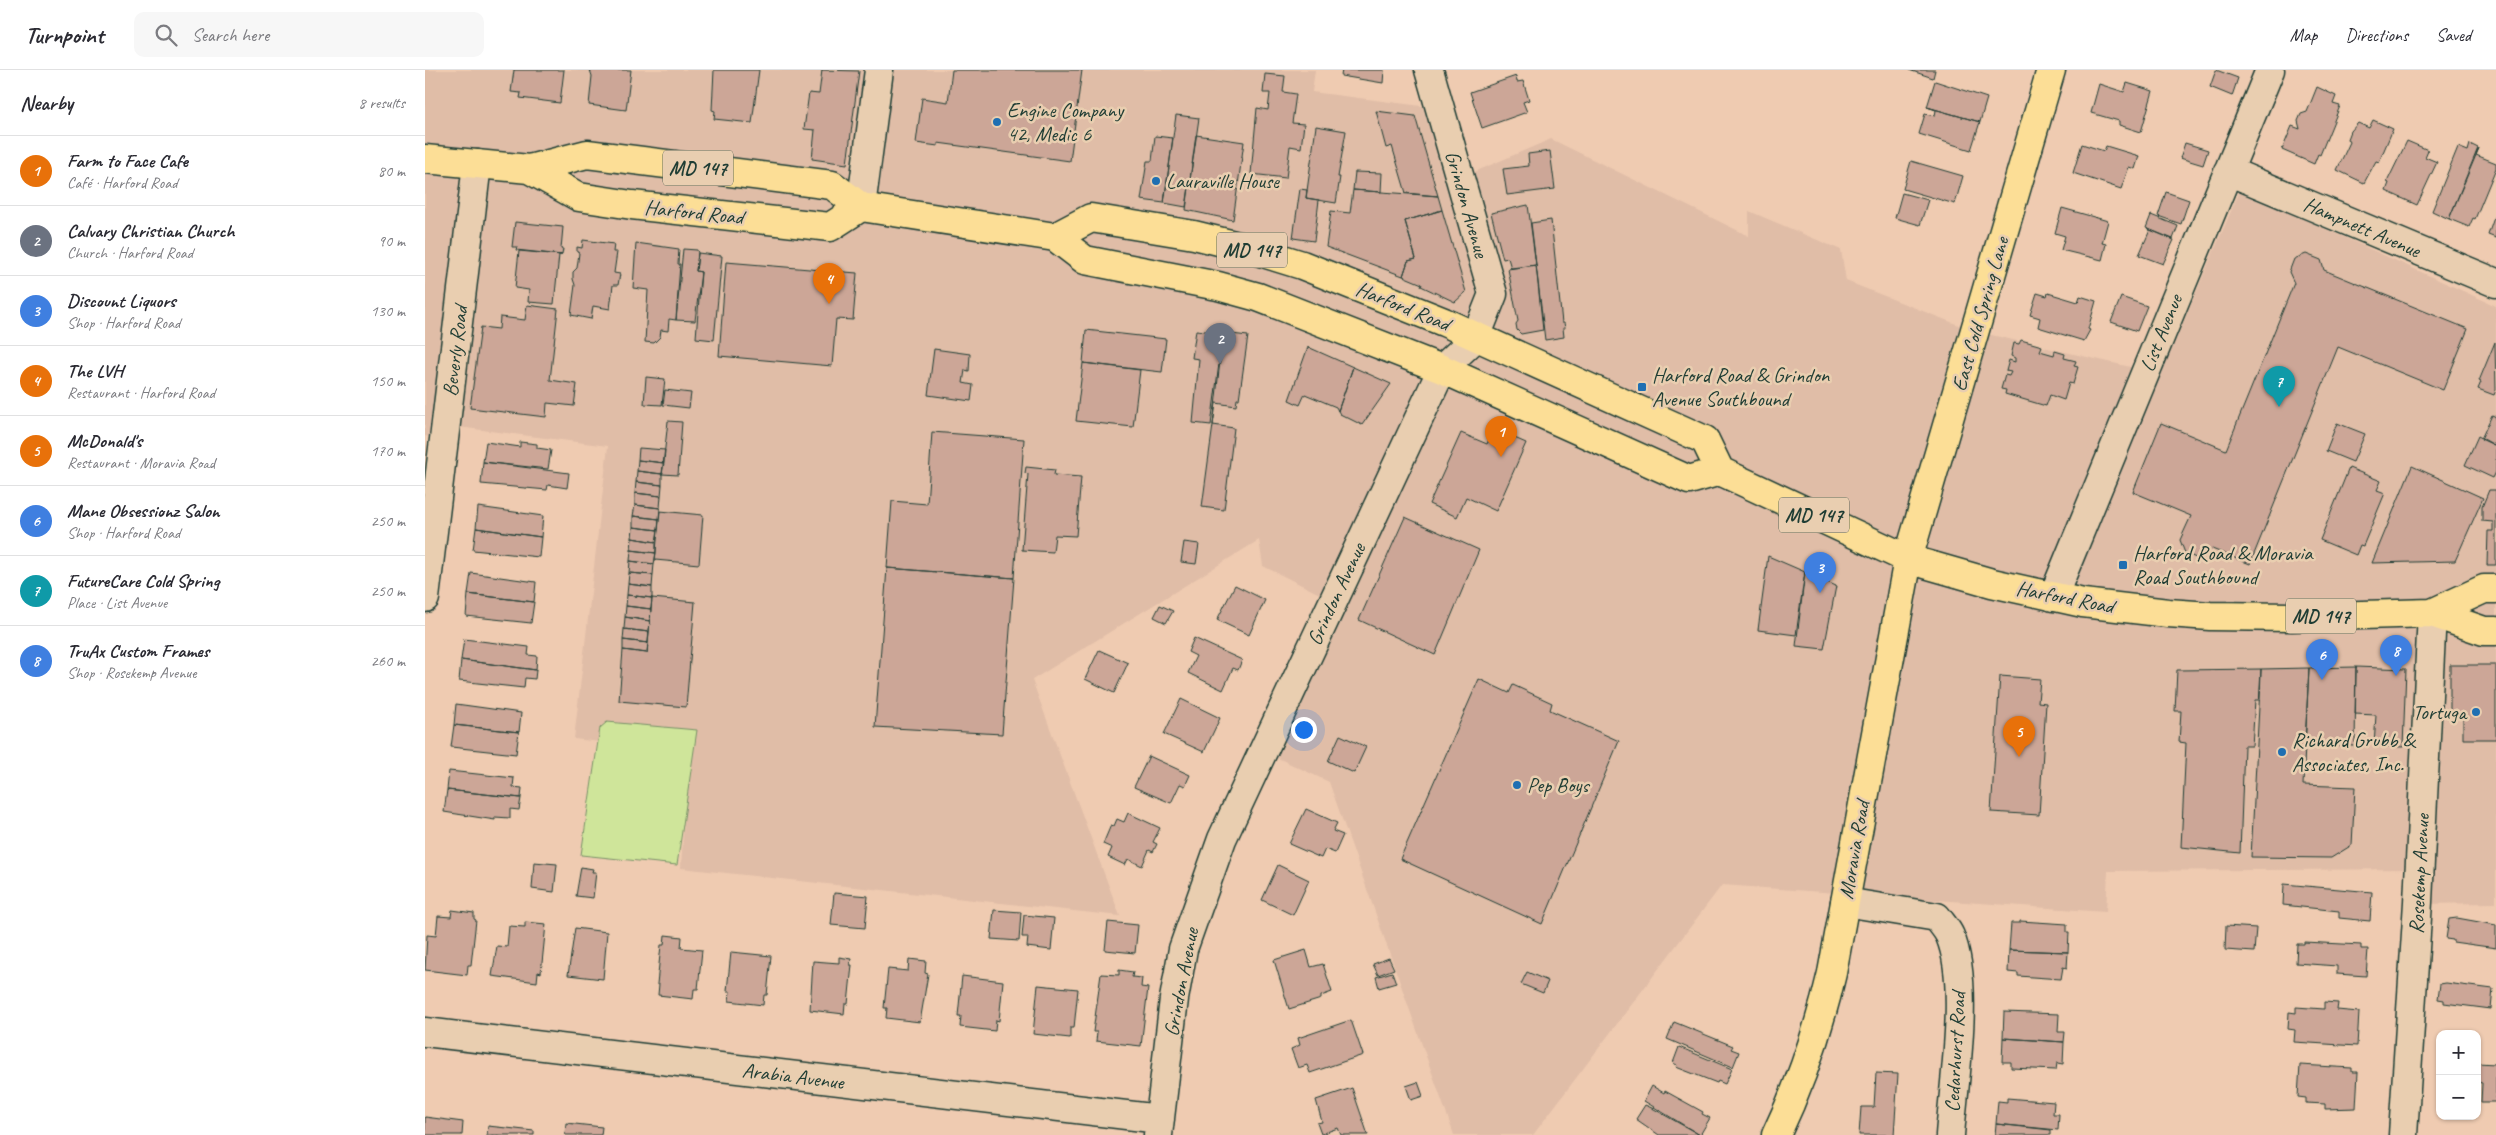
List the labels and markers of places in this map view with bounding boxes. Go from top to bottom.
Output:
place label: Engine Company 42, Medic 6 [1007,97,1125,147]
marker: Engine Company 42, Medic 6 [991,116,1003,128]
place label: Lauraville House [1166,168,1280,194]
marker: Lauraville House [1150,175,1162,187]
pin: 4 [813,263,845,304]
pin: 2 [1204,323,1236,364]
place label: Harford Road & Grindon Avenue Southbound [1652,362,1830,412]
pin: 7 [2263,366,2295,407]
marker: Harford Road & Grindon Avenue Southbound [1636,381,1648,393]
pin: 1 [1485,416,1517,457]
place label: Harford Road & Moravia Road Southbound [2133,540,2314,590]
pin: 3 [1804,552,1836,593]
marker: Harford Road & Moravia Road Southbound [2117,559,2129,571]
pin: 8 [2380,635,2412,676]
pin: 6 [2306,639,2338,680]
place label: Tortuga [2413,699,2468,725]
marker: Tortuga [2470,706,2482,718]
pin: 5 [2003,716,2035,757]
place label: Richard Grubb & Associates, Inc. [2292,727,2416,777]
marker: Richard Grubb & Associates, Inc. [2276,746,2288,758]
place label: Pep Boys [1527,772,1590,798]
marker: Pep Boys [1511,779,1523,791]

